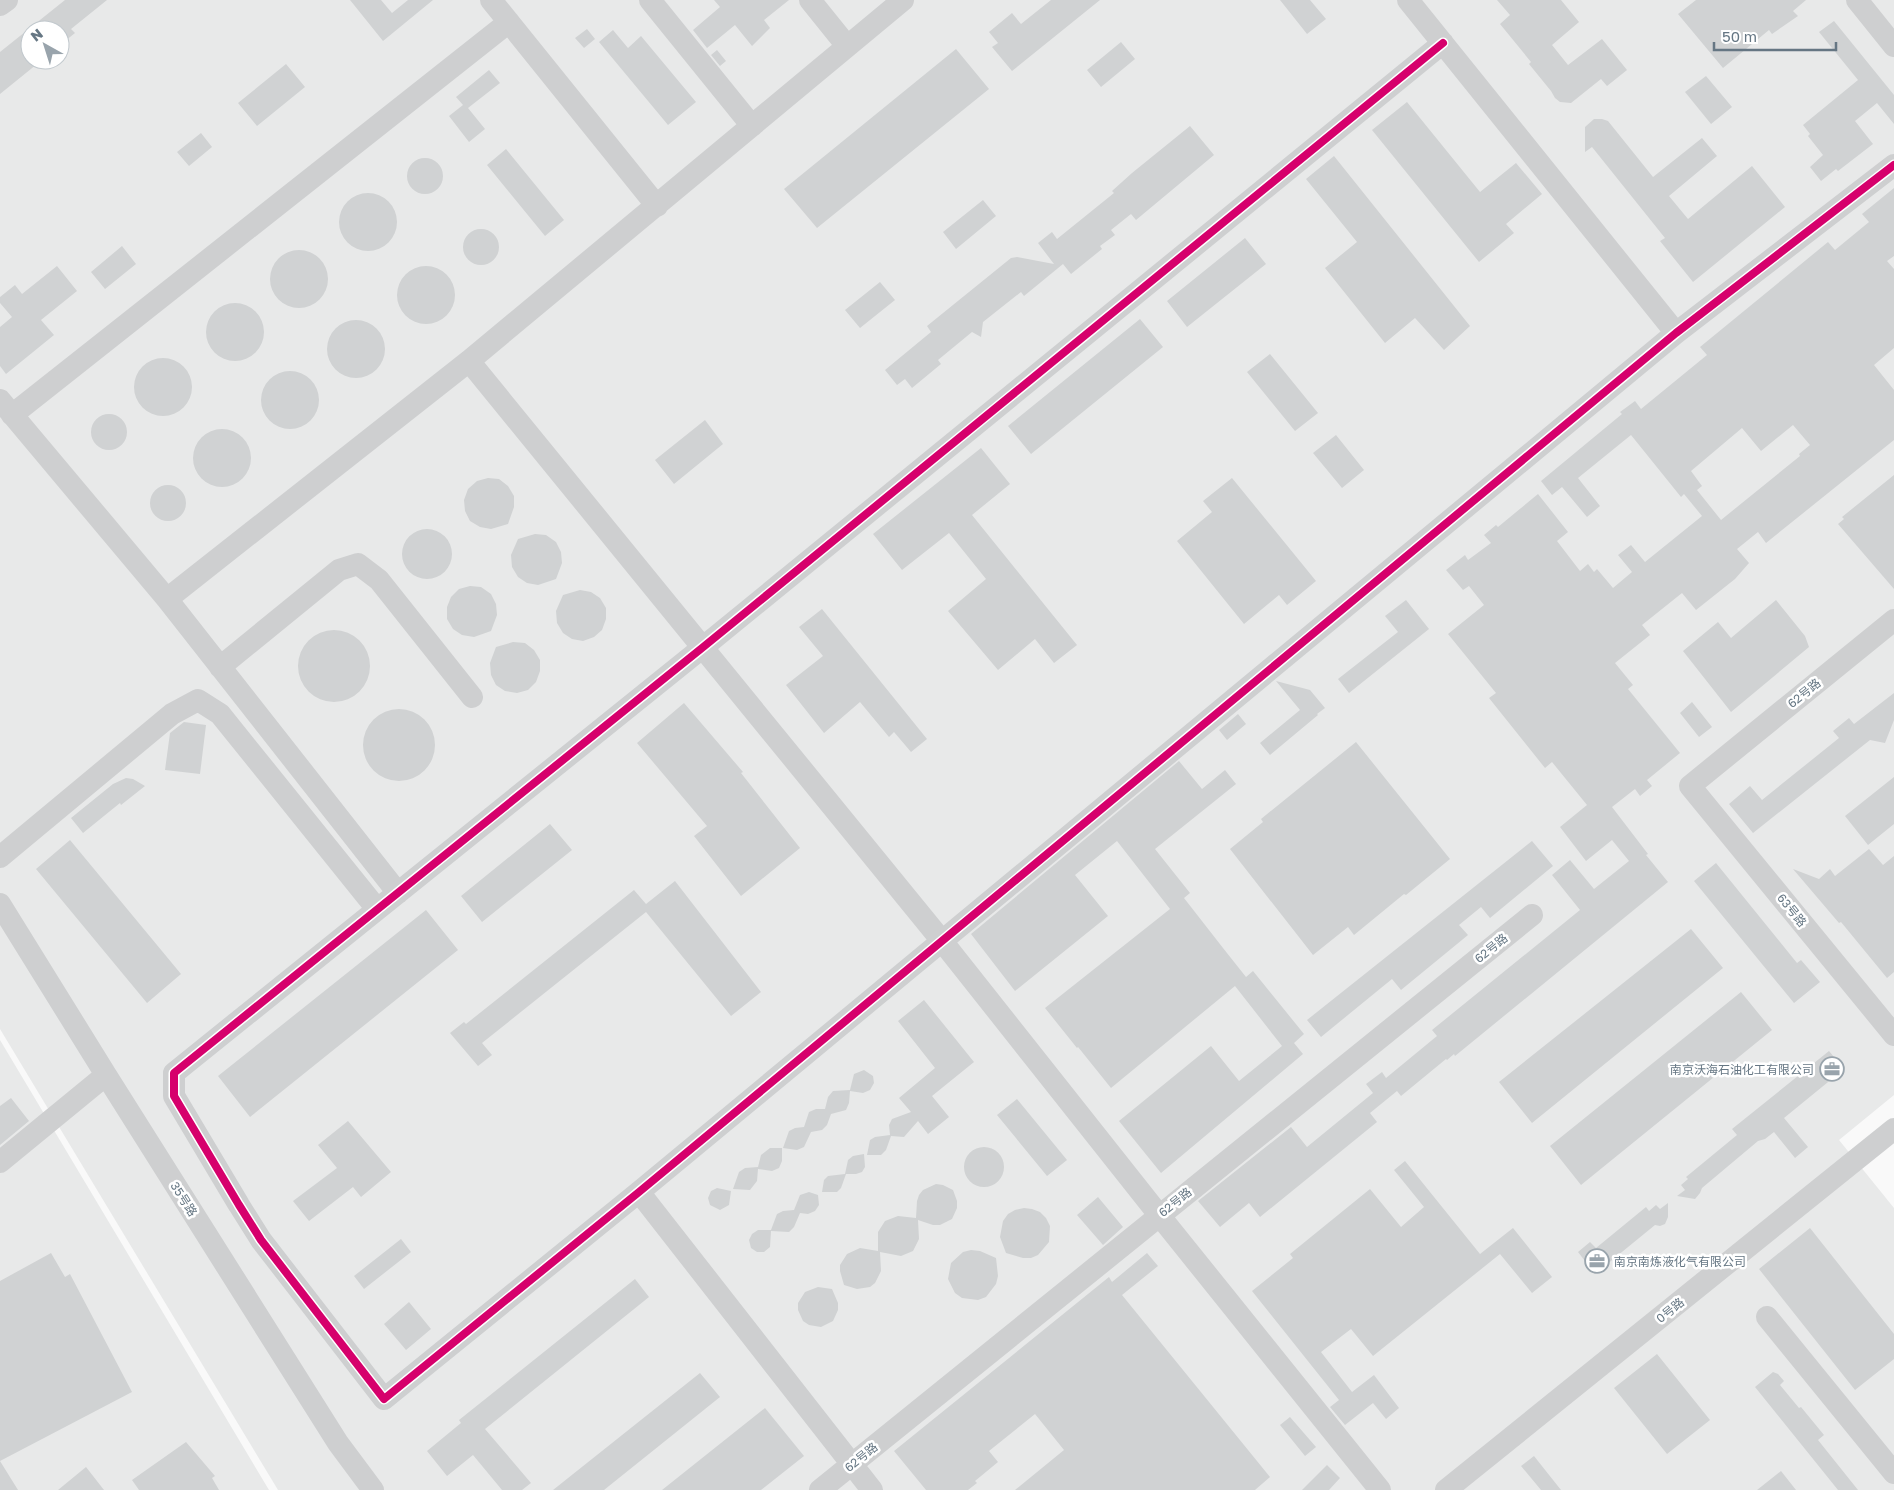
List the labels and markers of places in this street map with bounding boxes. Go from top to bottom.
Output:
office icon: 南京沃海石油化工有限公司 [1819,1056,1845,1082]
place label: 南京沃海石油化工有限公司 [1670,1062,1814,1077]
office icon: 南京南炼液化气有限公司 [1584,1248,1610,1274]
place label: 南京南炼液化气有限公司 [1614,1254,1746,1269]

